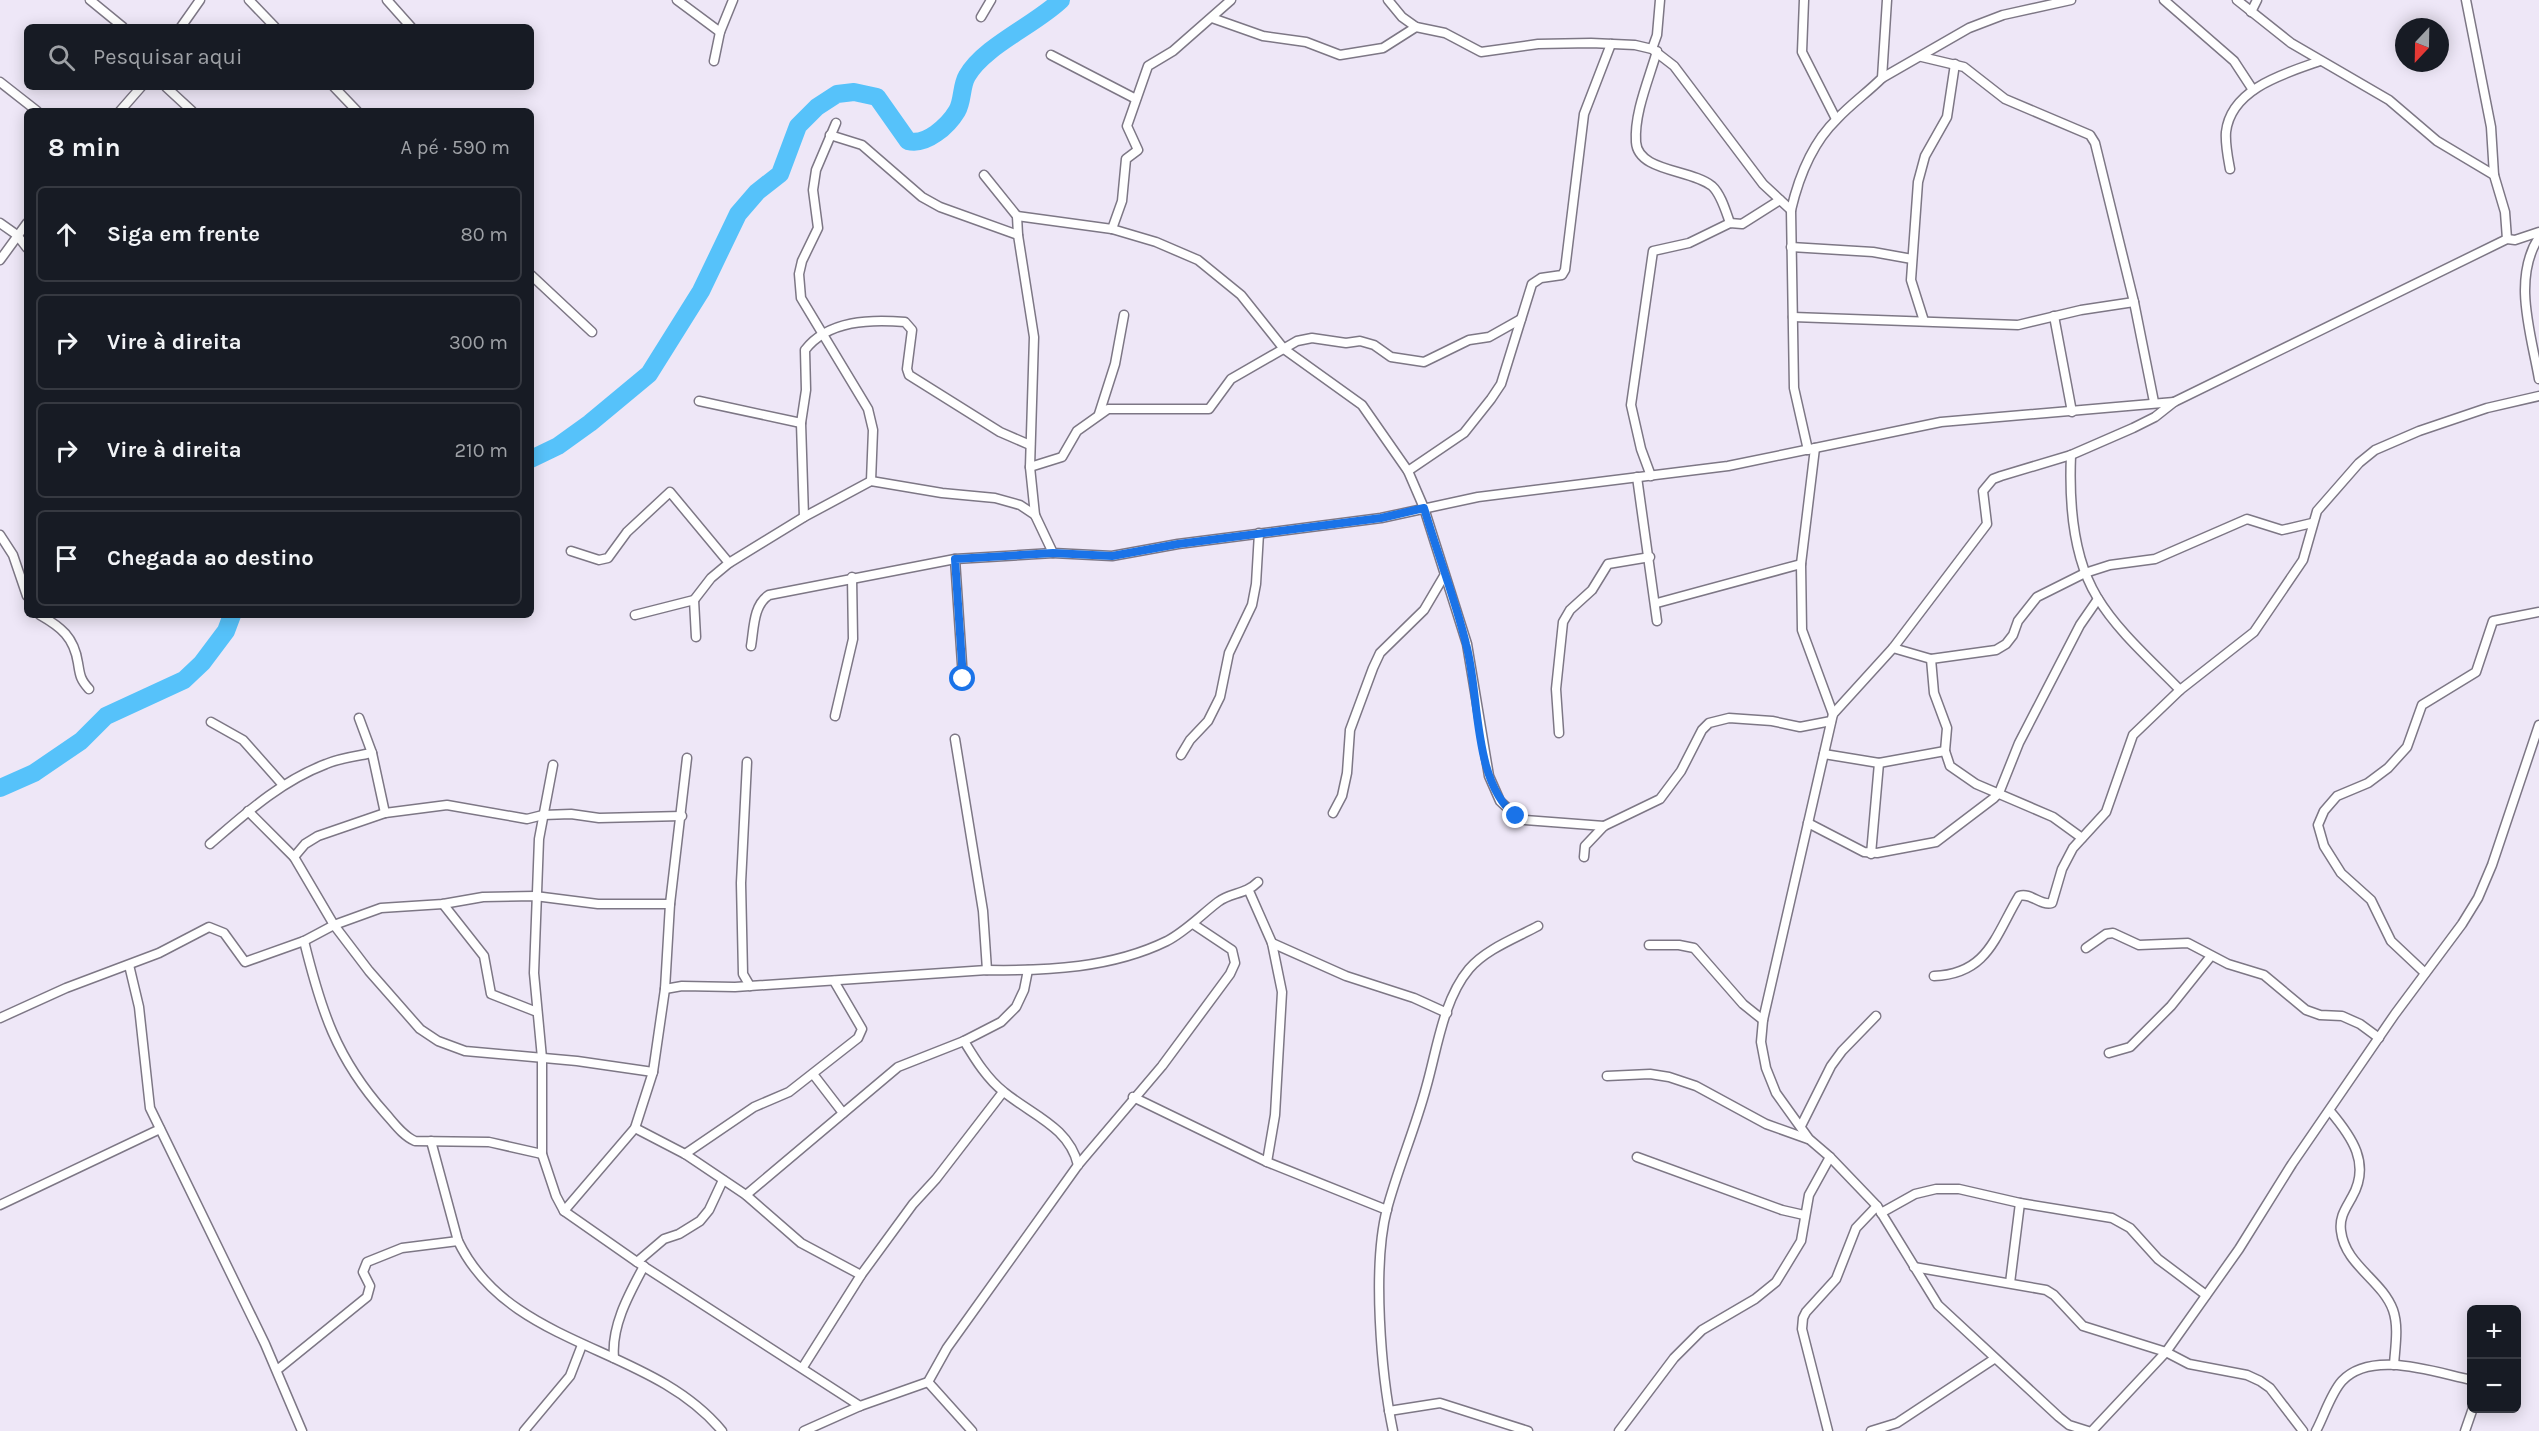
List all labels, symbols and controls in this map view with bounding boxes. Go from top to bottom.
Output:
north arrow [2395,18,2449,72]
search box [24,24,534,90]
icon: search [45,41,78,74]
text: Pesquisar aqui [93,44,242,70]
text: 8 min [48,132,121,163]
text: A pé · 590 m [401,136,510,159]
icon: ahead [50,218,83,251]
text: Siga em frente [107,221,260,247]
text: 80 m [460,223,508,246]
icon: right [50,326,83,359]
text: Vire à direita [107,329,242,355]
text: 300 m [449,331,508,354]
icon: right [50,434,83,467]
text: Vire à direita [107,437,242,463]
text: 210 m [454,439,508,462]
icon: arrive [50,542,83,575]
text: Chegada ao destino [107,545,314,571]
route start [949,665,975,691]
route end [1502,802,1528,828]
map controls [2467,1305,2521,1413]
button: + [2467,1305,2521,1359]
button: − [2467,1359,2521,1413]

